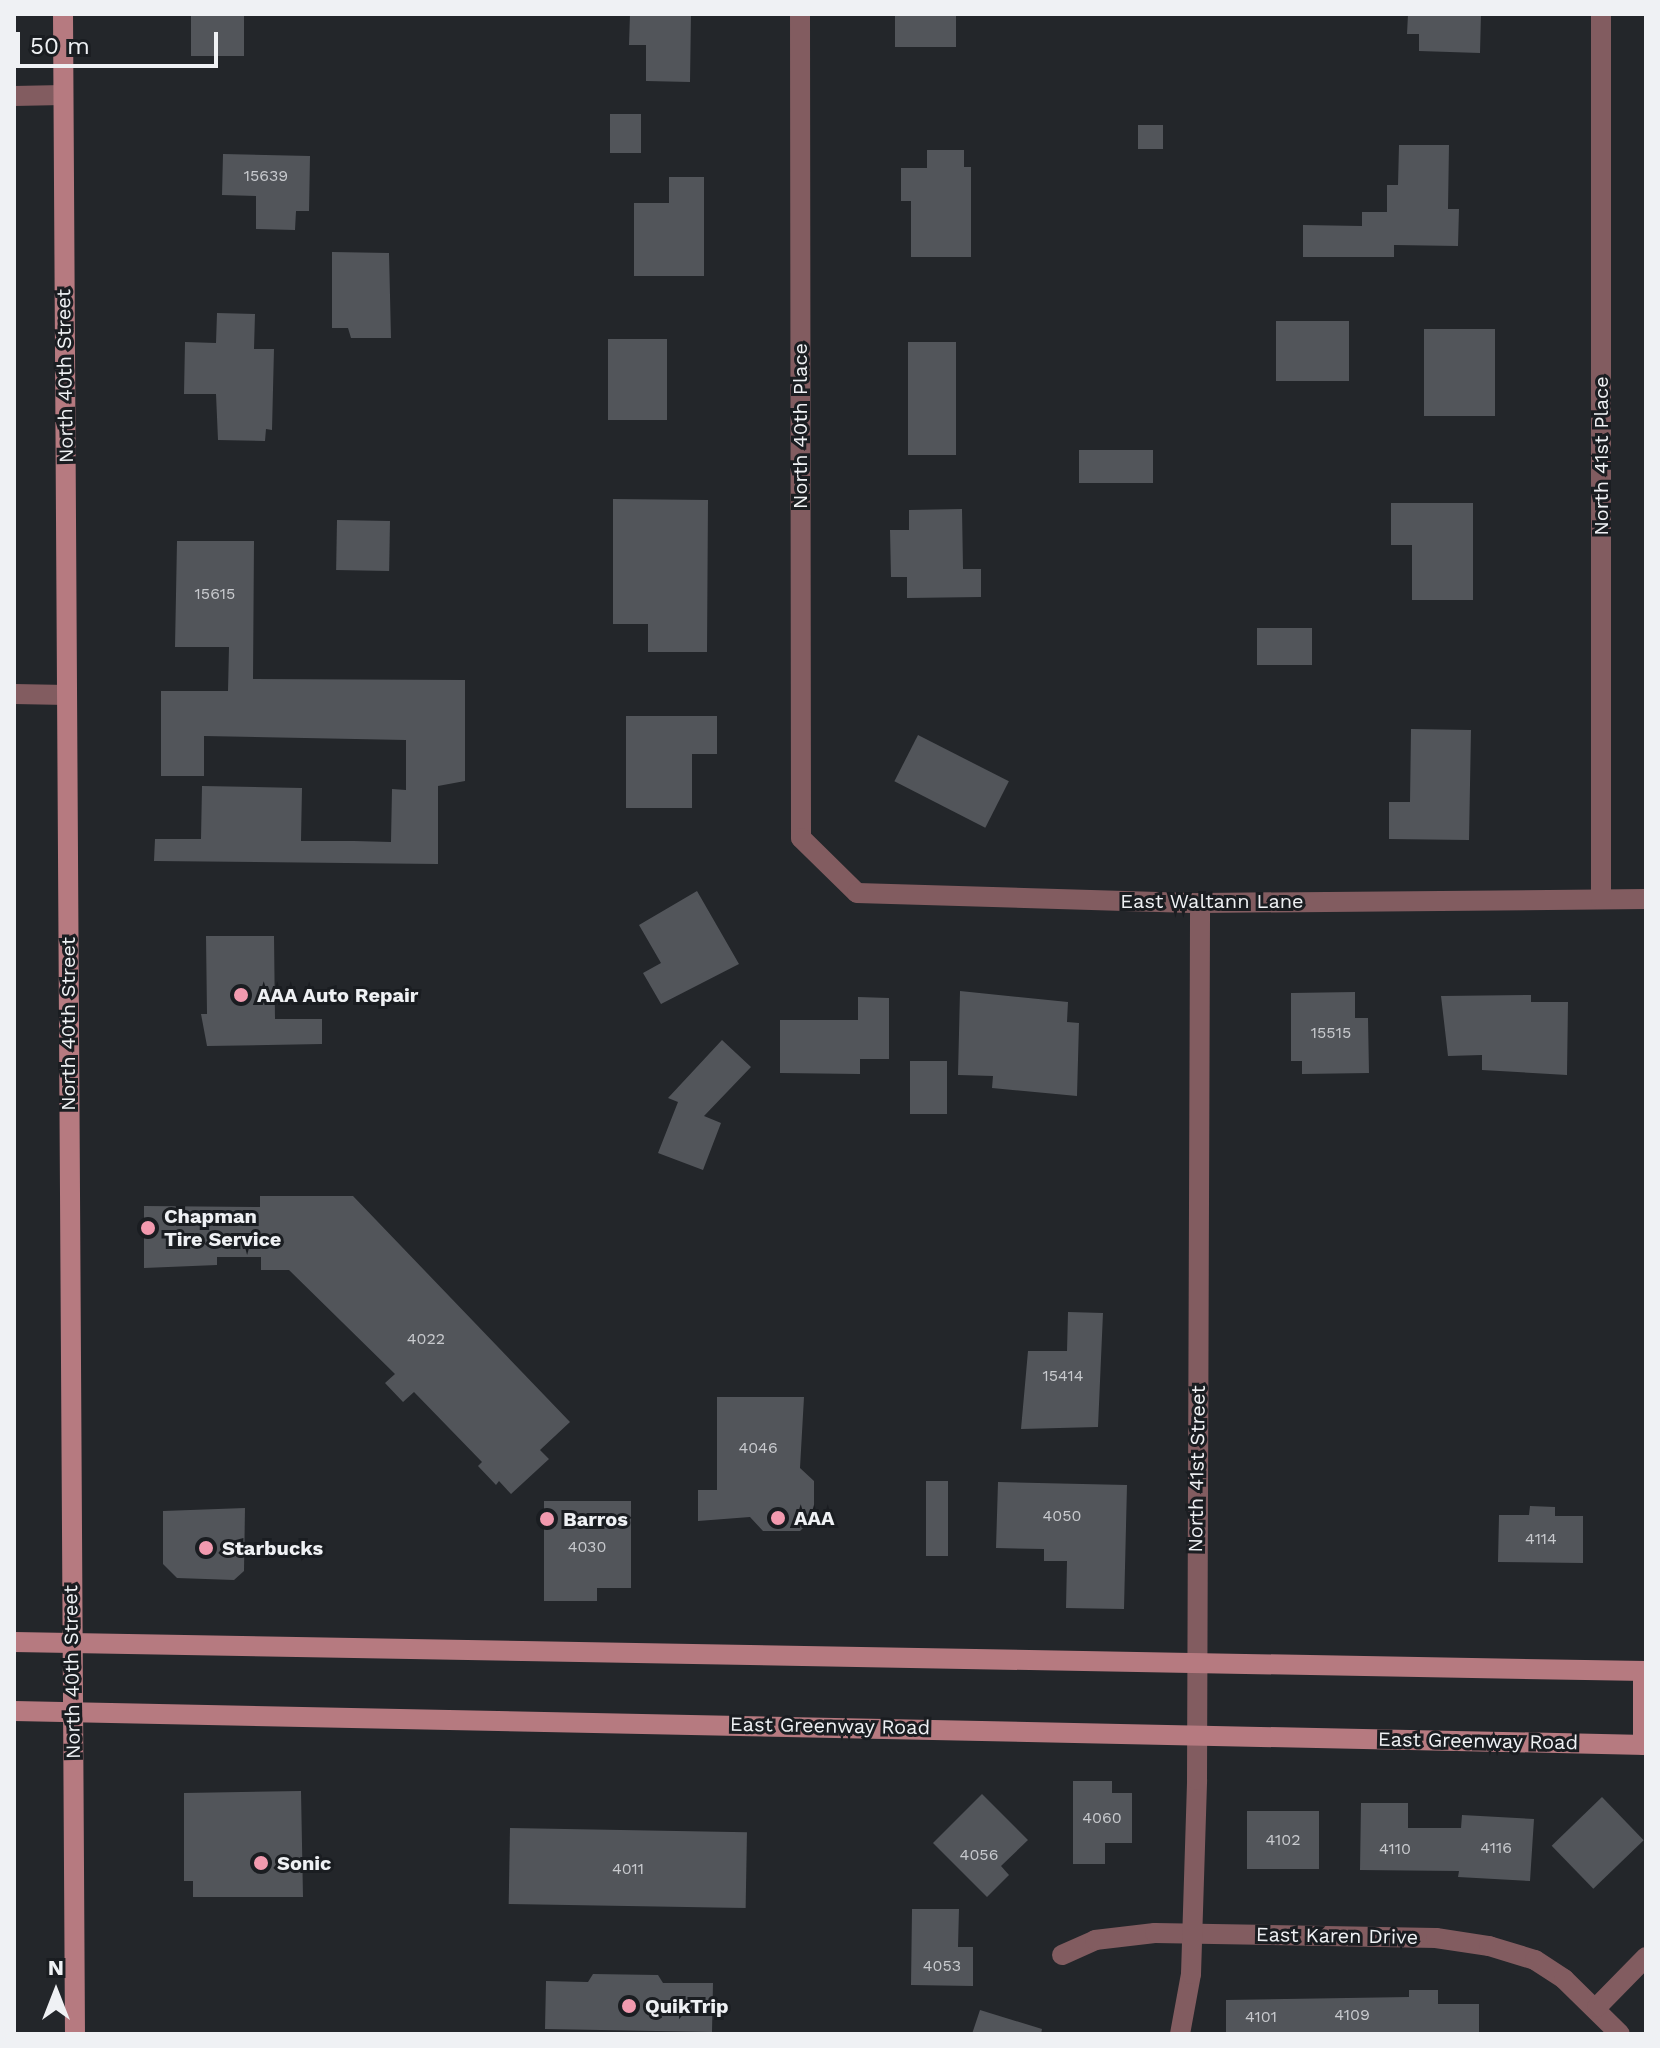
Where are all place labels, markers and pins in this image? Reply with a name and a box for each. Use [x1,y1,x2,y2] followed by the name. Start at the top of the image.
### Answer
[257,983,419,1007] place label: AAA Auto Repair
[232,986,250,1004] marker: AAA Auto Repair
[164,1204,281,1251] place label: Chapman Tire Service
[139,1219,157,1237] marker: Chapman Tire Service
[794,1506,835,1530] place label: AAA
[563,1507,628,1531] place label: Barros
[769,1509,787,1527] marker: AAA
[538,1510,556,1528] marker: Barros
[222,1536,323,1560] place label: Starbucks
[197,1539,215,1557] marker: Starbucks
[277,1851,331,1875] place label: Sonic
[252,1854,270,1872] marker: Sonic
[645,1994,729,2018] place label: QuikTrip
[620,1997,638,2015] marker: QuikTrip

